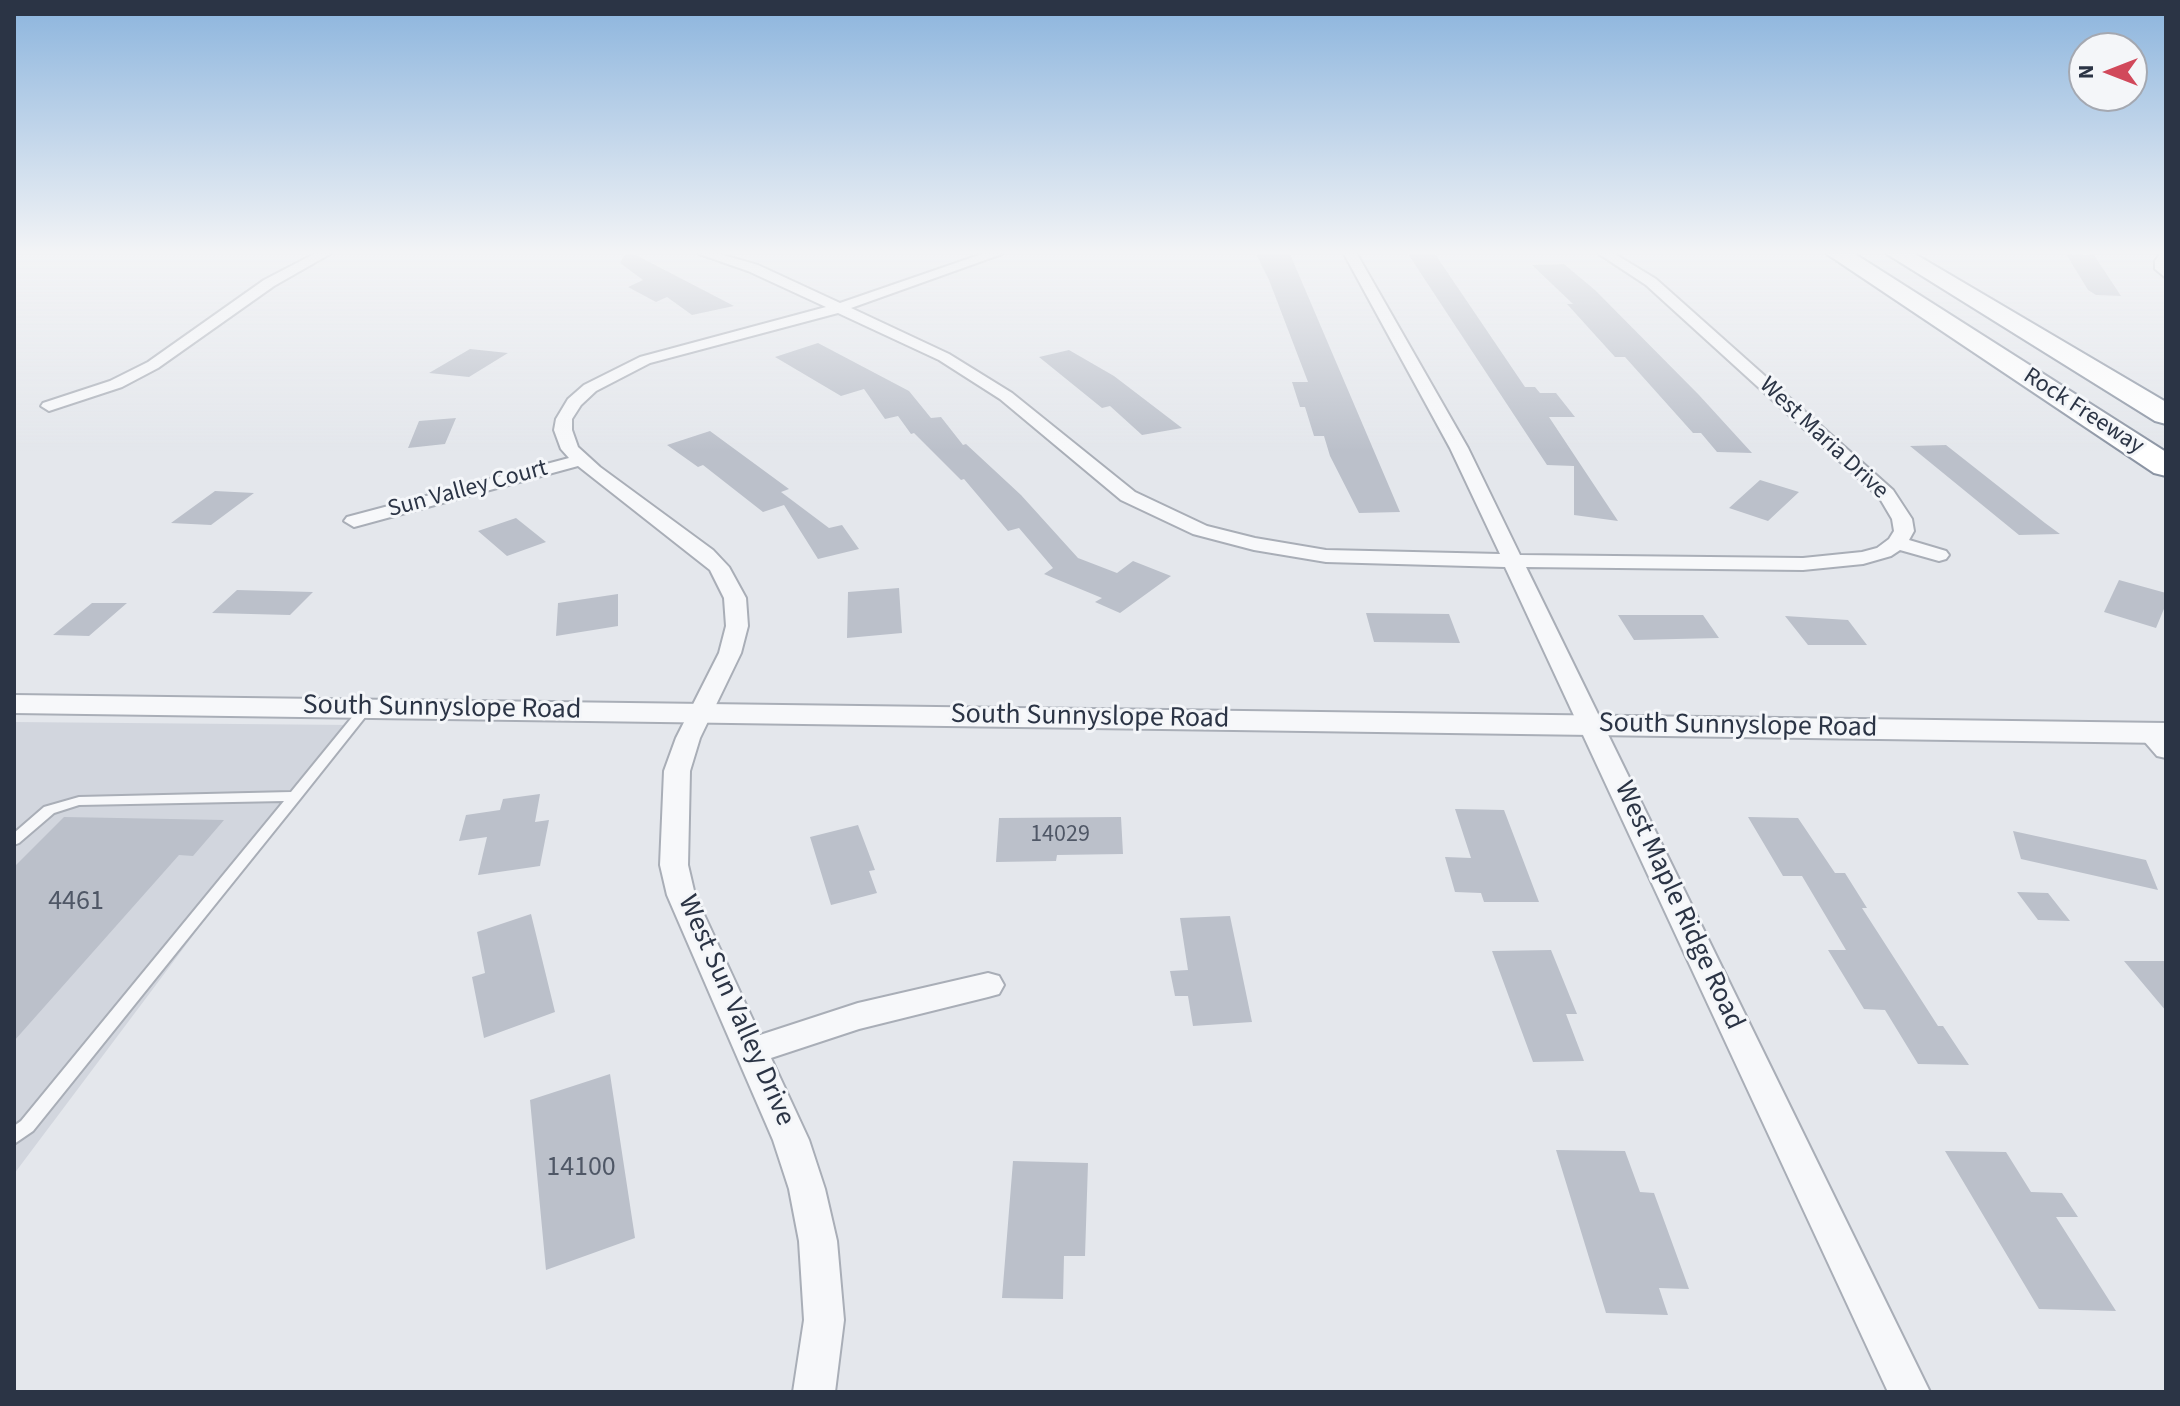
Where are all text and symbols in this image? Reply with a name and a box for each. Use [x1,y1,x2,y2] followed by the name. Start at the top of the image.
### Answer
[2068,32,2148,112] north arrow
[2070,65,2102,79] text: N
[2017,362,2149,462] street label: Rock Freeway
[1752,372,1894,506] street label: West Maria Drive
[385,455,551,525] street label: Sun Valley Court
[302,690,582,728] street label: South Sunnyslope Road
[950,699,1230,737] street label: South Sunnyslope Road
[1598,708,1878,746] street label: South Sunnyslope Road
[1606,776,1750,1036] street label: West Maple Ridge Road
[1030,822,1090,850] house number: 14029
[48,886,104,920] house number: 4461
[669,891,801,1131] street label: West Sun Valley Drive
[546,1152,616,1186] house number: 14100

